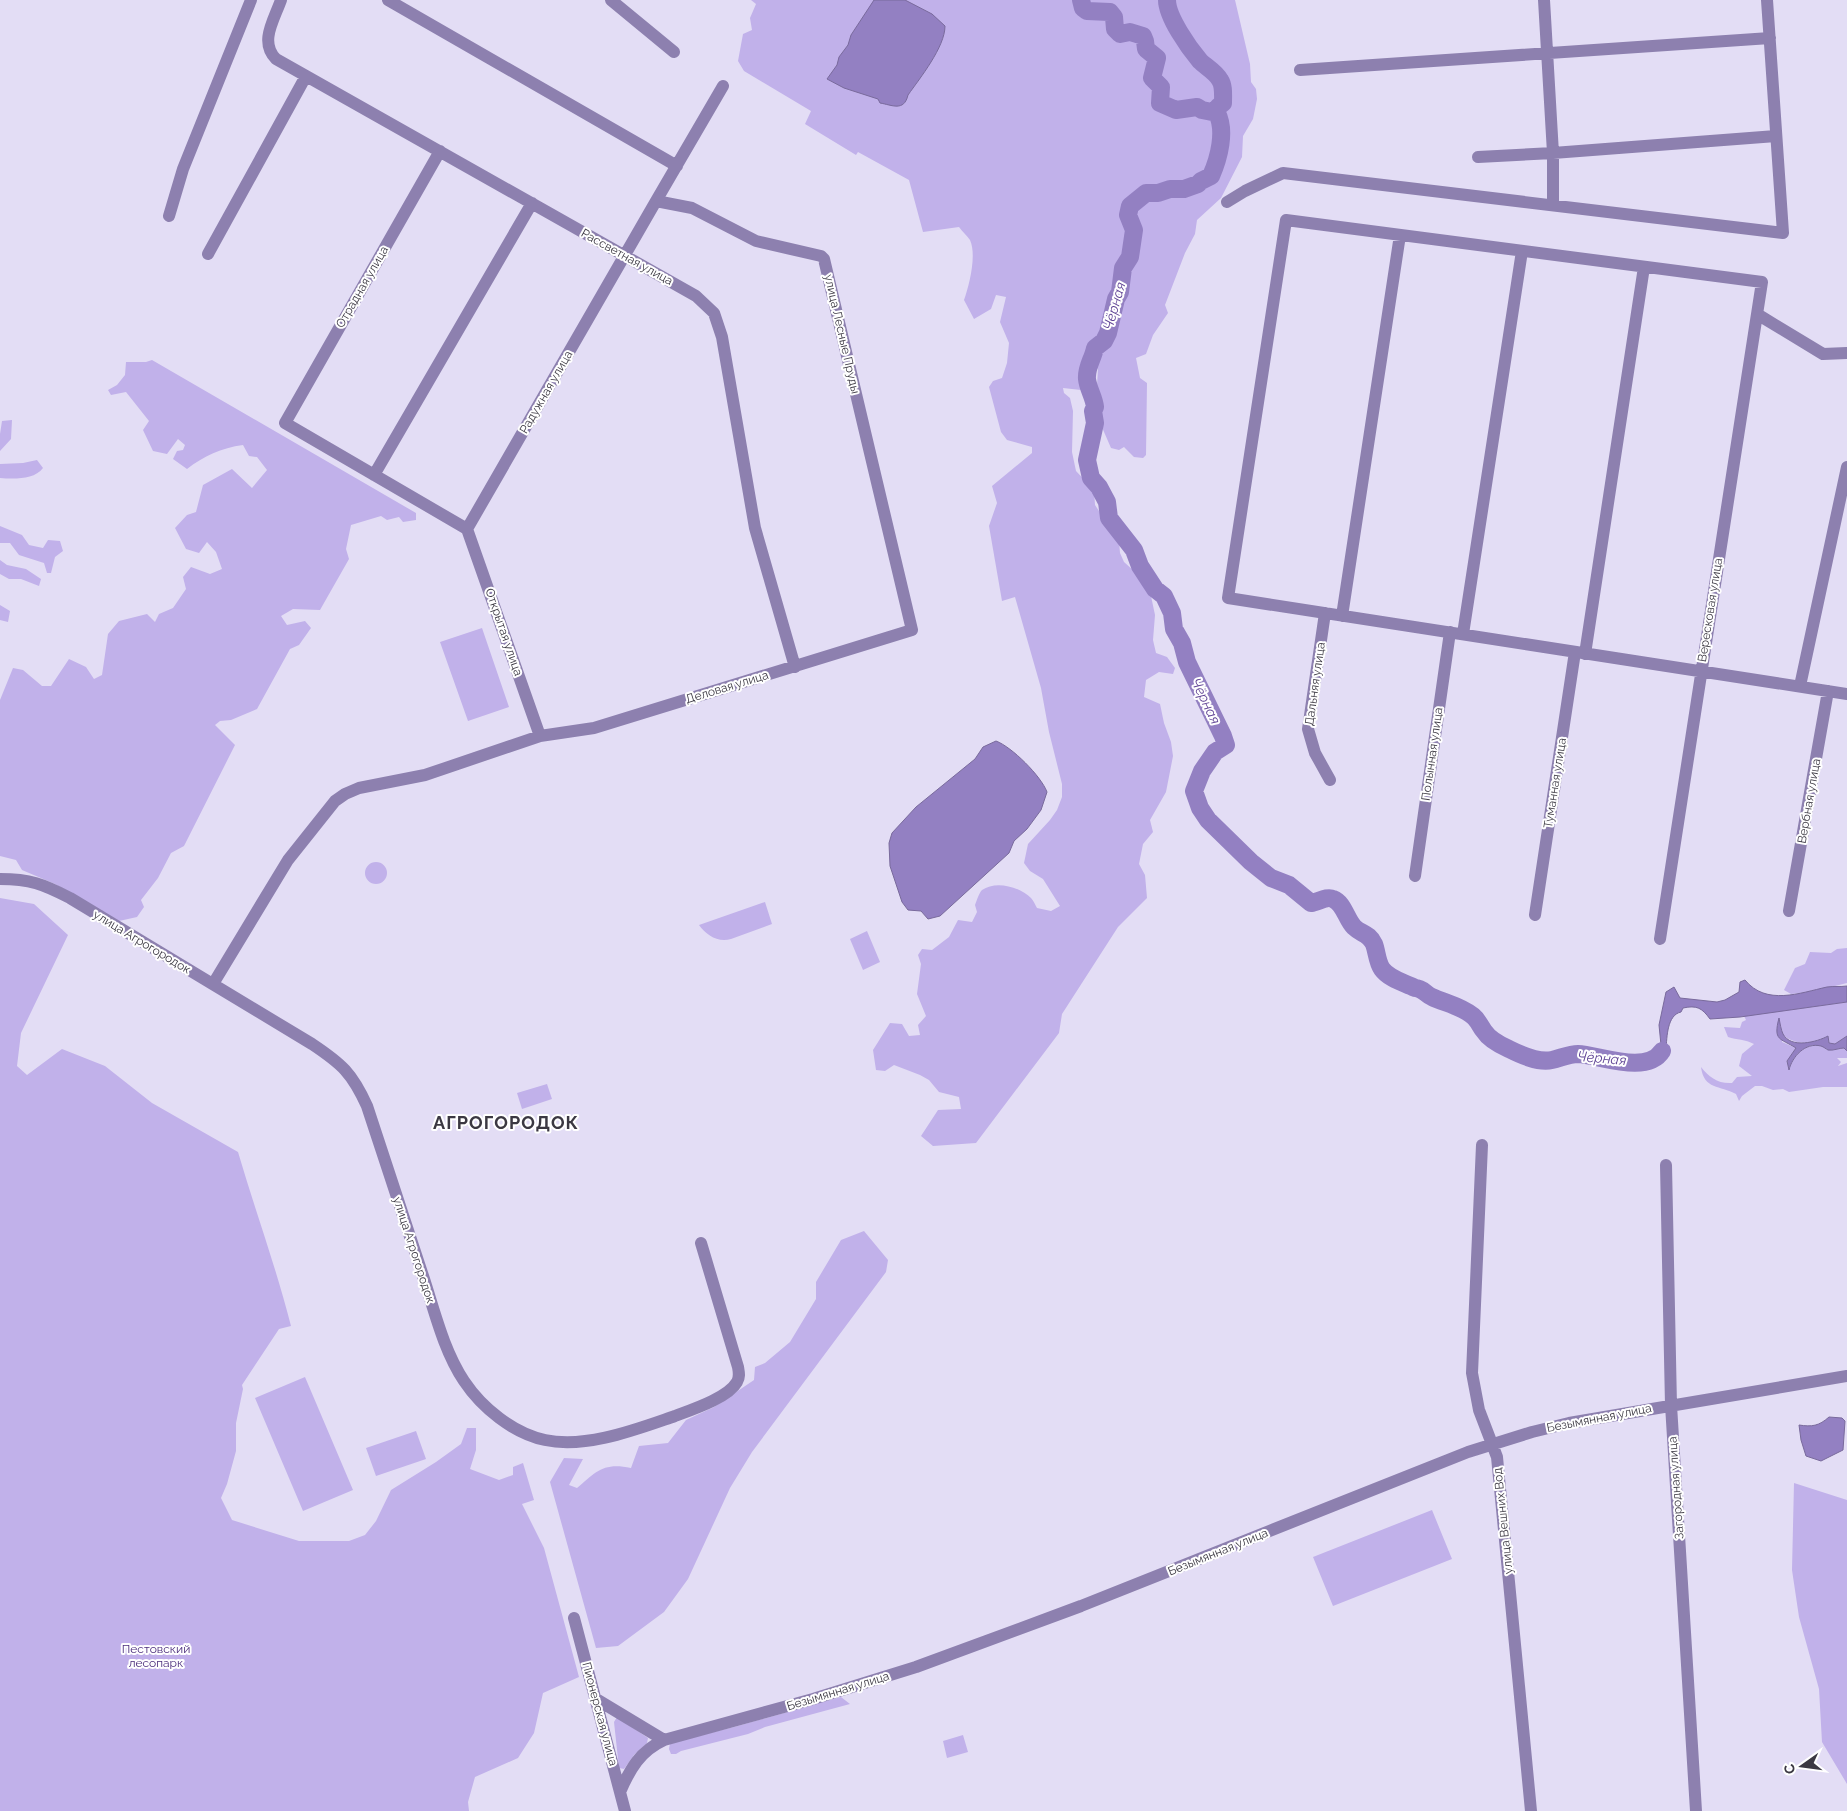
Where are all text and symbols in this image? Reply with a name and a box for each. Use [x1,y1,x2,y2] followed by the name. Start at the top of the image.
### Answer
[579,226,675,288] street label: Рассветная улица
[333,244,391,330] street label: Отрадная улица
[821,273,863,395] street label: улица Лесные Пруды
[1100,280,1129,332] water label: Чёрная
[517,348,575,436] street label: Радужная улица
[1695,557,1725,663] street label: Вересковая улица
[482,586,526,678] street label: Открытая улица
[1302,641,1328,727] street label: Дальняя улица
[684,668,770,706] street label: Деловая улица
[1188,675,1224,727] water label: Чёрная
[1419,706,1445,802] street label: Полынная улица
[1541,737,1569,829] street label: Туманная улица
[1795,757,1823,845] street label: Вербная улица
[91,907,193,977] street label: улица Агрогородок
[1577,1048,1628,1068] water label: Чёрная
[433,1112,579,1133] district label: АГРОГОРОДОК
[390,1195,438,1305] street label: улица Агрогородок
[1545,1401,1653,1435] street label: Безымянная улица
[1665,1436,1687,1540] street label: Загородная улица
[1490,1467,1516,1575] street label: улица Вешних Вод
[1166,1526,1270,1578] street label: Безымянная улица
[122,1642,190,1670] park label: Пестовский лесопарк
[579,1661,621,1767] street label: Пионерская улица
[785,1669,891,1713] street label: Безымянная улица
[1777,1741,1827,1791] north arrow
[1780,1762,1798,1776] text: С

